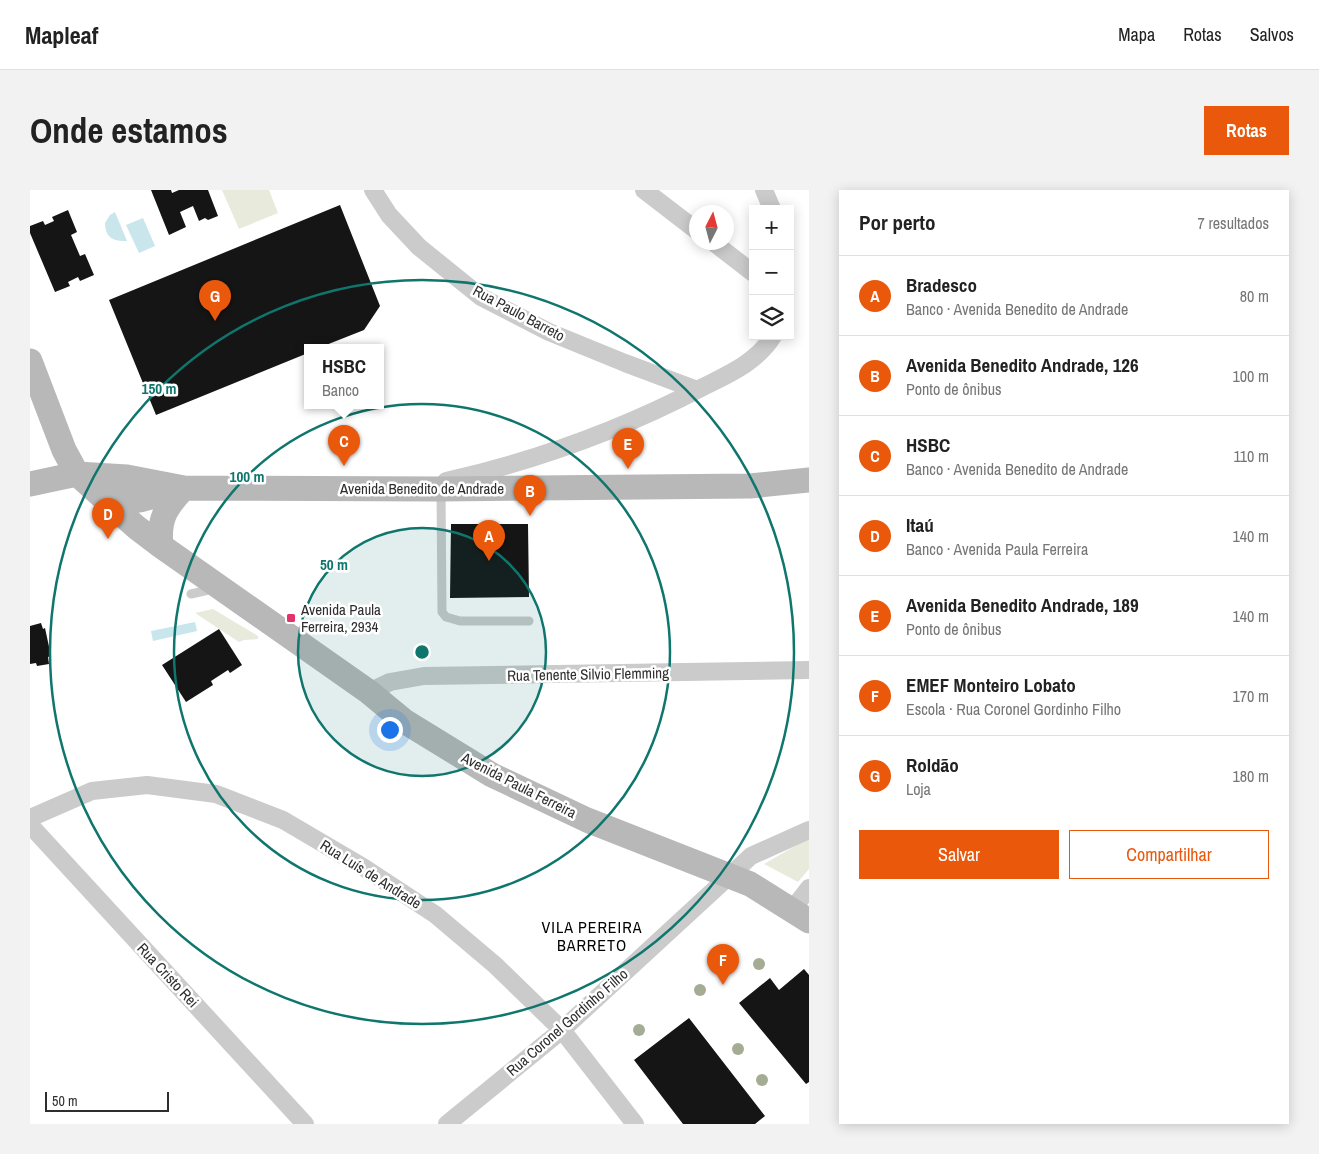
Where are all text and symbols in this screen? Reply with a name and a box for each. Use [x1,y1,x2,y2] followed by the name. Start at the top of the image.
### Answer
[25,19,98,51] text: Mapleaf
[1118,22,1155,47] text: Mapa
[1183,22,1222,47] text: Rotas
[1250,22,1294,47] text: Salvos
[1204,106,1289,155] button: Rotas
[30,107,228,154] text: Onde estamos
[689,205,734,250] north arrow
[749,205,794,340] map controls
[749,205,794,250] button: +
[859,208,936,237] text: Por perto
[1198,212,1269,234] text: 7 resultados
[749,250,794,295] button: −
[906,272,977,298] text: Bradesco
[199,280,231,321] pin: G
[469,280,569,346] street label: Rua Paulo Barreto
[870,285,880,307] text: A
[1240,285,1269,307] text: 80 m
[749,295,794,340] button: layers
[906,298,1128,320] text: Banco · Avenida Benedito de Andrade
[304,344,384,409] popup
[906,352,1139,378] text: Avenida Benedito Andrade, 126
[322,353,366,379] text: HSBC
[870,365,880,387] text: B
[1233,365,1269,387] text: 100 m
[142,378,176,399] text: 150 m
[906,378,1002,400] text: Ponto de ônibus
[322,379,359,401] text: Banco
[328,425,360,466] pin: C
[612,428,644,469] pin: E
[906,432,950,458] text: HSBC
[870,445,880,467] text: C
[1233,445,1269,467] text: 110 m
[906,458,1128,480] text: Banco · Avenida Benedito de Andrade
[230,466,264,487] text: 100 m
[514,475,546,516] pin: B
[339,478,504,499] street label: Avenida Benedito de Andrade
[92,498,124,539] pin: D
[906,512,934,538] text: Itaú
[473,520,505,561] pin: A
[870,525,880,547] text: D
[1233,525,1269,547] text: 140 m
[906,538,1088,560] text: Banco · Avenida Paula Ferreira
[320,554,348,575] text: 50 m
[906,592,1139,618] text: Avenida Benedito Andrade, 189
[300,599,381,637] place label: Avenida Paula Ferreira, 2934
[871,605,879,627] text: E
[1233,605,1269,627] text: 140 m
[285,612,297,624] marker: Avenida Paula Ferreira, 2934
[906,618,1002,640] text: Ponto de ônibus
[413,643,431,661] centre of rings
[507,662,669,686] street label: Rua Tenente Silvio Flemming
[906,672,1076,698] text: EMEF Monteiro Lobato
[871,685,879,707] text: F
[1233,685,1269,707] text: 170 m
[906,698,1121,720] text: Escola · Rua Coronel Gordinho Filho
[377,717,403,743] your location
[457,747,580,823] street label: Avenida Paula Ferreira
[906,752,959,778] text: Roldão
[870,765,880,787] text: G
[1233,765,1269,787] text: 180 m
[906,778,931,800] text: Loja
[859,830,1059,879] button: Salvar
[1069,830,1269,879] button: Compartilhar
[316,834,426,914] street label: Rua Luís de Andrade
[542,916,642,956] district label: VILA PEREIRA BARRETO
[133,938,203,1012] street label: Rua Cristo Rei
[707,944,739,985] pin: F
[502,963,632,1081] street label: Rua Coronel Gordinho Filho
[45,1089,169,1112] scale bar
[52,1092,78,1110] text: 50 m

